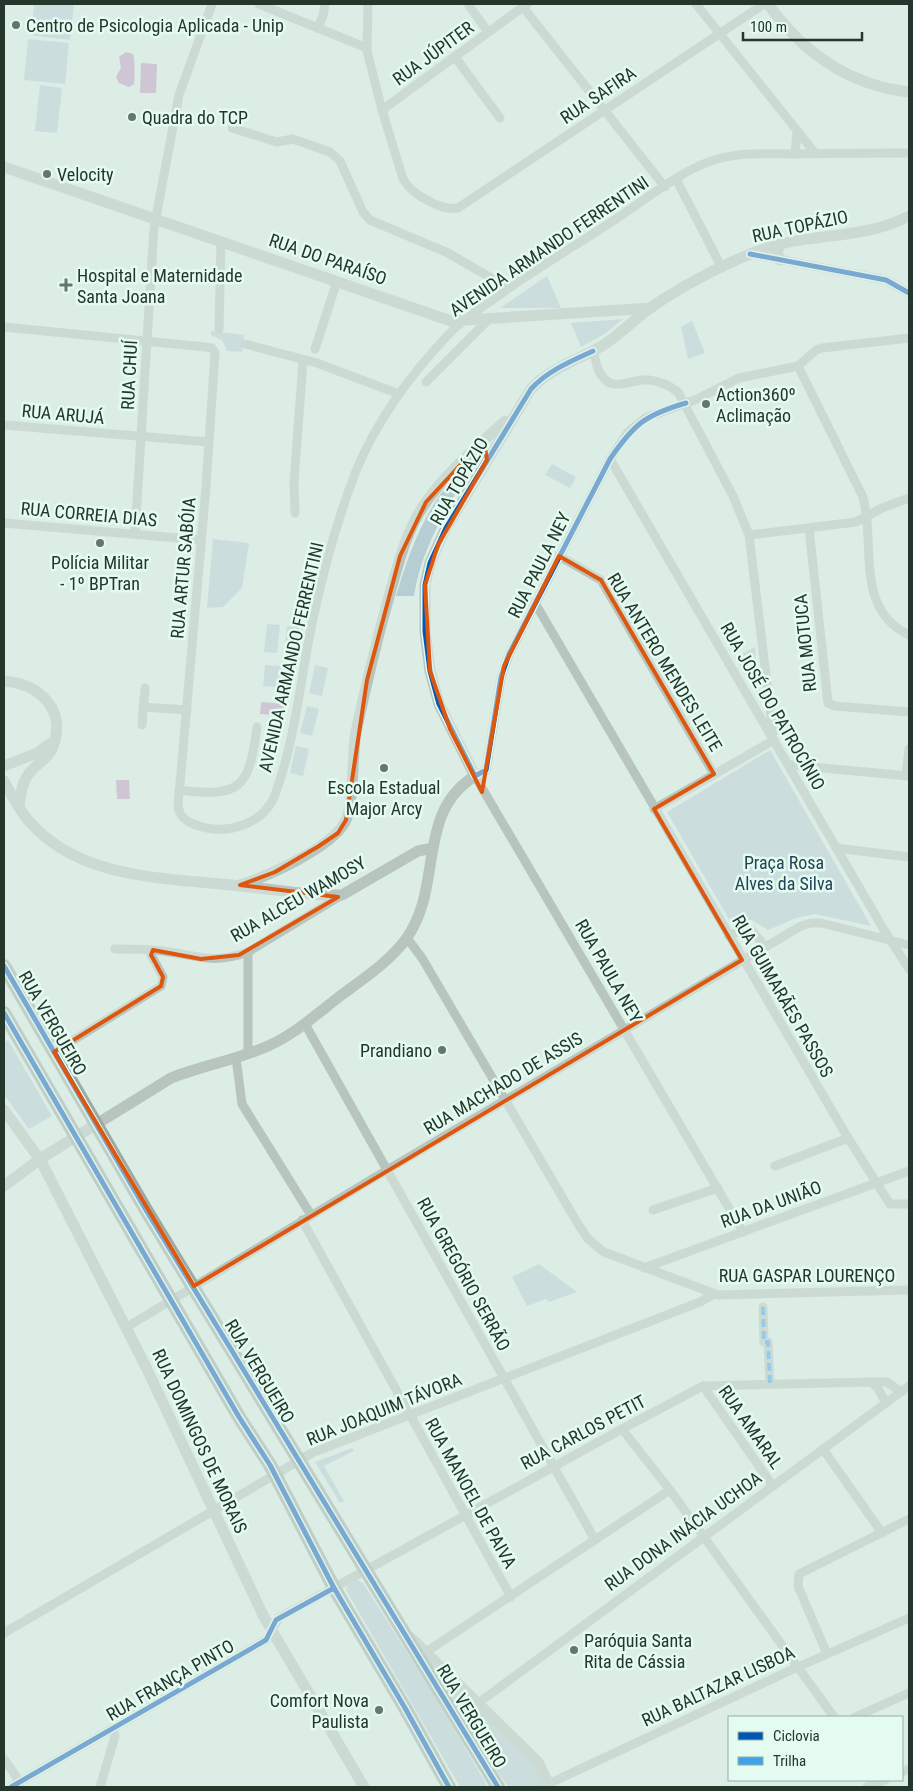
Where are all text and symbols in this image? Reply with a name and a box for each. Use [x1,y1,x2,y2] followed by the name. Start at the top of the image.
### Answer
[743,10,862,42] scale bar
[26,15,284,36] place label: Centro de Psicologia Aplicada - Unip
[388,16,478,89] street label: RUA JÚPITER
[750,18,787,36] text: 100 m
[10,19,22,31] marker: Centro de Psicologia Aplicada - Unip
[556,62,640,128] street label: RUA SAFIRA
[142,107,248,128] place label: Quadra do TCP
[126,111,138,123] marker: Quadra do TCP
[57,164,114,185] place label: Velocity
[41,168,53,180] marker: Velocity
[446,171,652,321] street label: AVENIDA ARMANDO FERRENTINI
[750,206,850,246] street label: RUA TOPÁZIO
[266,229,390,289] street label: RUA DO PARAÍSO
[77,265,242,307] place label: Hospital e Maternidade Santa Joana
[59,278,73,292] marker: Hospital e Maternidade Santa Joana
[117,338,141,410] street label: RUA CHUÍ
[716,384,796,426] place label: Action360º Aclimação
[700,398,712,410] marker: Action360º Aclimação
[21,400,106,428] street label: RUA ARUJÁ
[426,434,492,528] street label: RUA TOPÁZIO
[166,496,200,640] street label: RUA ARTUR SABÓIA
[20,498,158,530] street label: RUA CORREIA DIAS
[503,508,575,621] street label: RUA PAULA NEY
[94,537,106,549] marker: Polícia Militar - 1º BPTran
[254,540,328,774] street label: AVENIDA ARMANDO FERRENTINI
[51,552,149,594] place label: Polícia Militar - 1º BPTran
[603,569,727,755] street label: RUA ANTERO MENDES LEITE
[789,592,821,693] street label: RUA MOTUCA
[716,618,830,794] street label: RUA JOSÉ DO PATROCÍNIO
[378,762,390,774] marker: Escola Estadual Major Arcy
[328,777,440,819] place label: Escola Estadual Major Arcy
[227,851,370,946] street label: RUA ALCEU WAMOSY
[735,852,833,894] park label: Praça Rosa Alves da Silva
[728,911,838,1081] street label: RUA GUIMARÃES PASSOS
[571,916,647,1027] street label: RUA PAULA NEY
[15,967,91,1079] street label: RUA VERGUEIRO
[420,1027,586,1139] street label: RUA MACHADO DE ASSIS
[360,1040,432,1061] place label: Prandiano
[436,1044,448,1056] marker: Prandiano
[718,1176,824,1232] street label: RUA DA UNIÃO
[413,1194,515,1354] street label: RUA GREGÓRIO SERRÃO
[719,1265,895,1286] street label: RUA GASPAR LOURENÇO
[221,1315,299,1427] street label: RUA VERGUEIRO
[148,1346,252,1536] street label: RUA DOMINGOS DE MORAIS
[303,1368,465,1450] street label: RUA JOAQUIM TÁVORA
[715,1381,788,1473] street label: RUA AMARAL
[517,1390,649,1474] street label: RUA CARLOS PETIT
[421,1414,521,1572] street label: RUA MANOEL DE PAIVA
[600,1467,766,1595] street label: RUA DONA INÁCIA UCHOA
[584,1630,692,1672] place label: Paróquia Santa Rita de Cássia
[102,1635,238,1725] street label: RUA FRANÇA PINTO
[638,1641,798,1731] street label: RUA BALTAZAR LISBOA
[568,1644,580,1656] marker: Paróquia Santa Rita de Cássia
[433,1660,511,1772] street label: RUA VERGUEIRO
[270,1690,369,1732] place label: Comfort Nova Paulista
[373,1704,385,1716] marker: Comfort Nova Paulista
[728,1716,903,1781] legend
[773,1727,820,1745] text: Ciclovia
[773,1752,806,1770] text: Trilha

